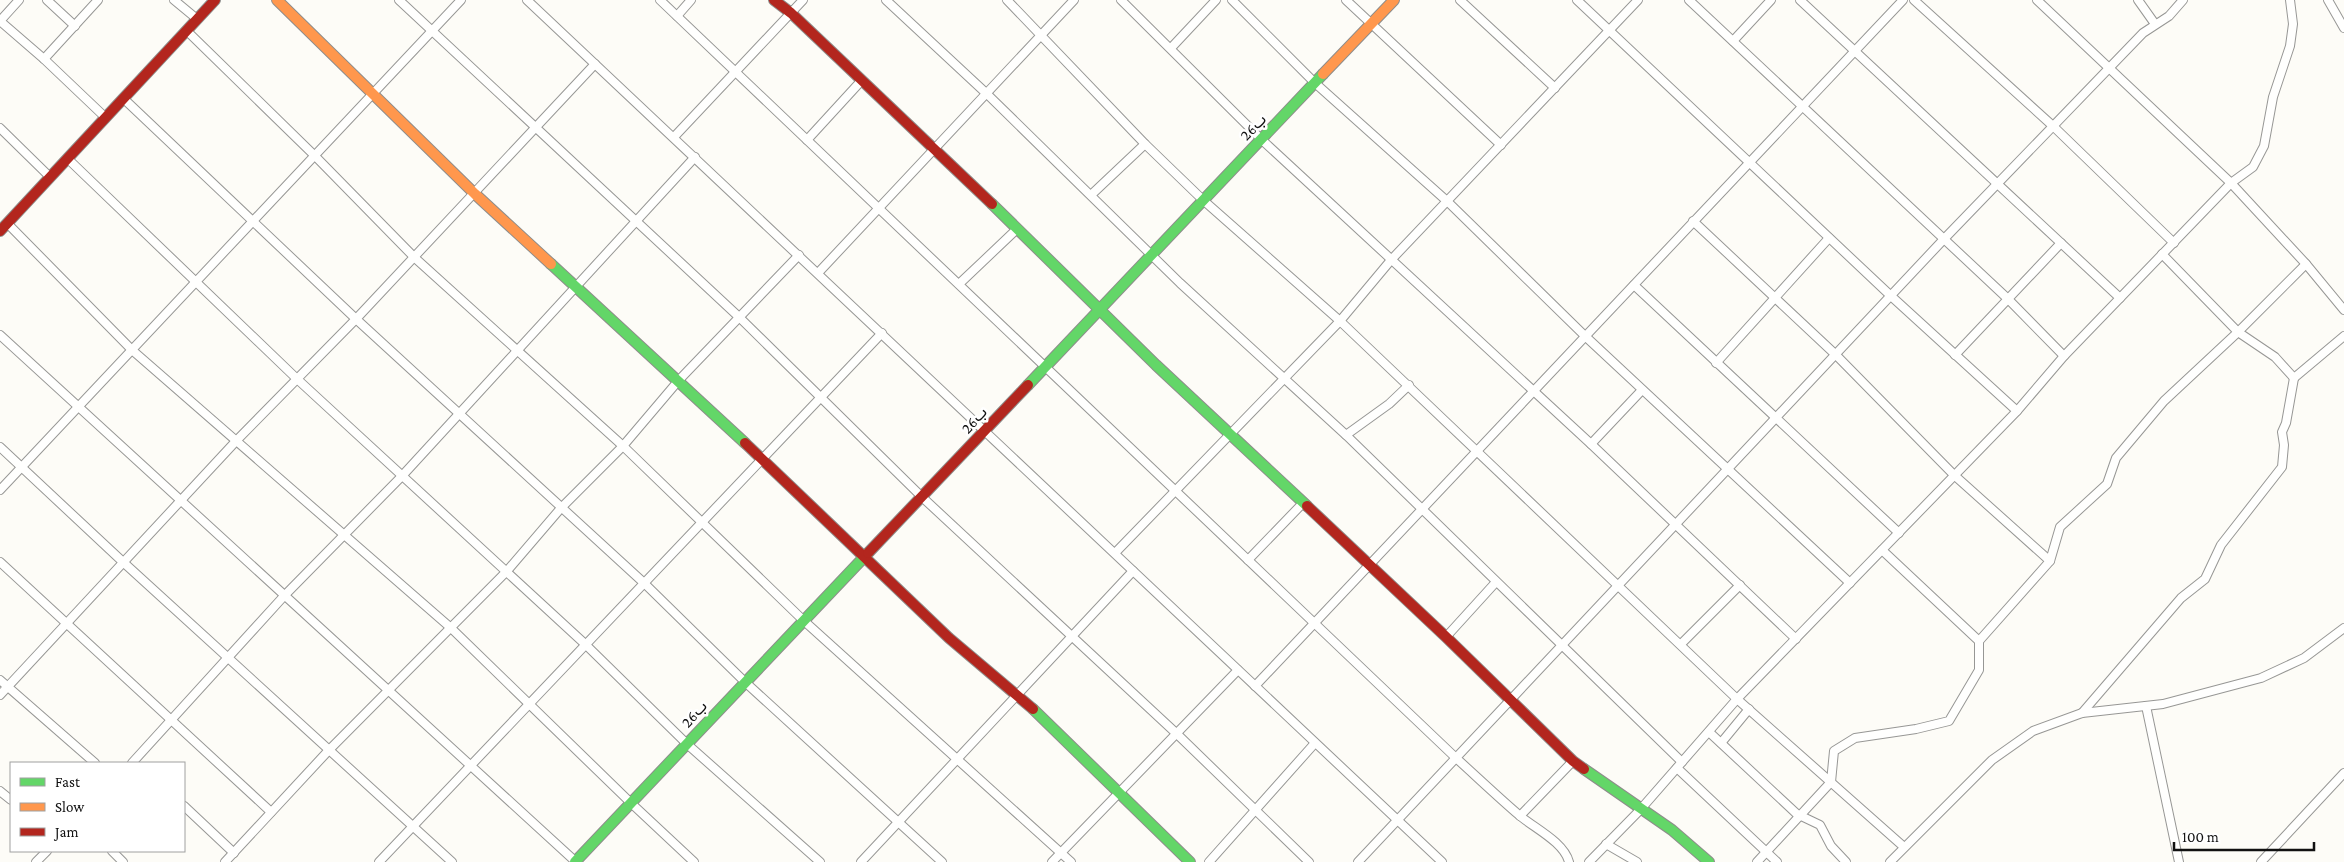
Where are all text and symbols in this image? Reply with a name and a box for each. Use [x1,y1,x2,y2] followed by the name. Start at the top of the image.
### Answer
[1237,110,1270,144] street label: 26ب
[958,403,991,437] street label: 26ب
[678,697,711,731] street label: 26ب
[10,762,185,852] legend
[55,774,81,790] text: Fast
[55,799,85,815] text: Slow
[2174,820,2314,852] scale bar
[53,824,78,841] text: Jam
[2182,829,2219,845] text: 100 m

